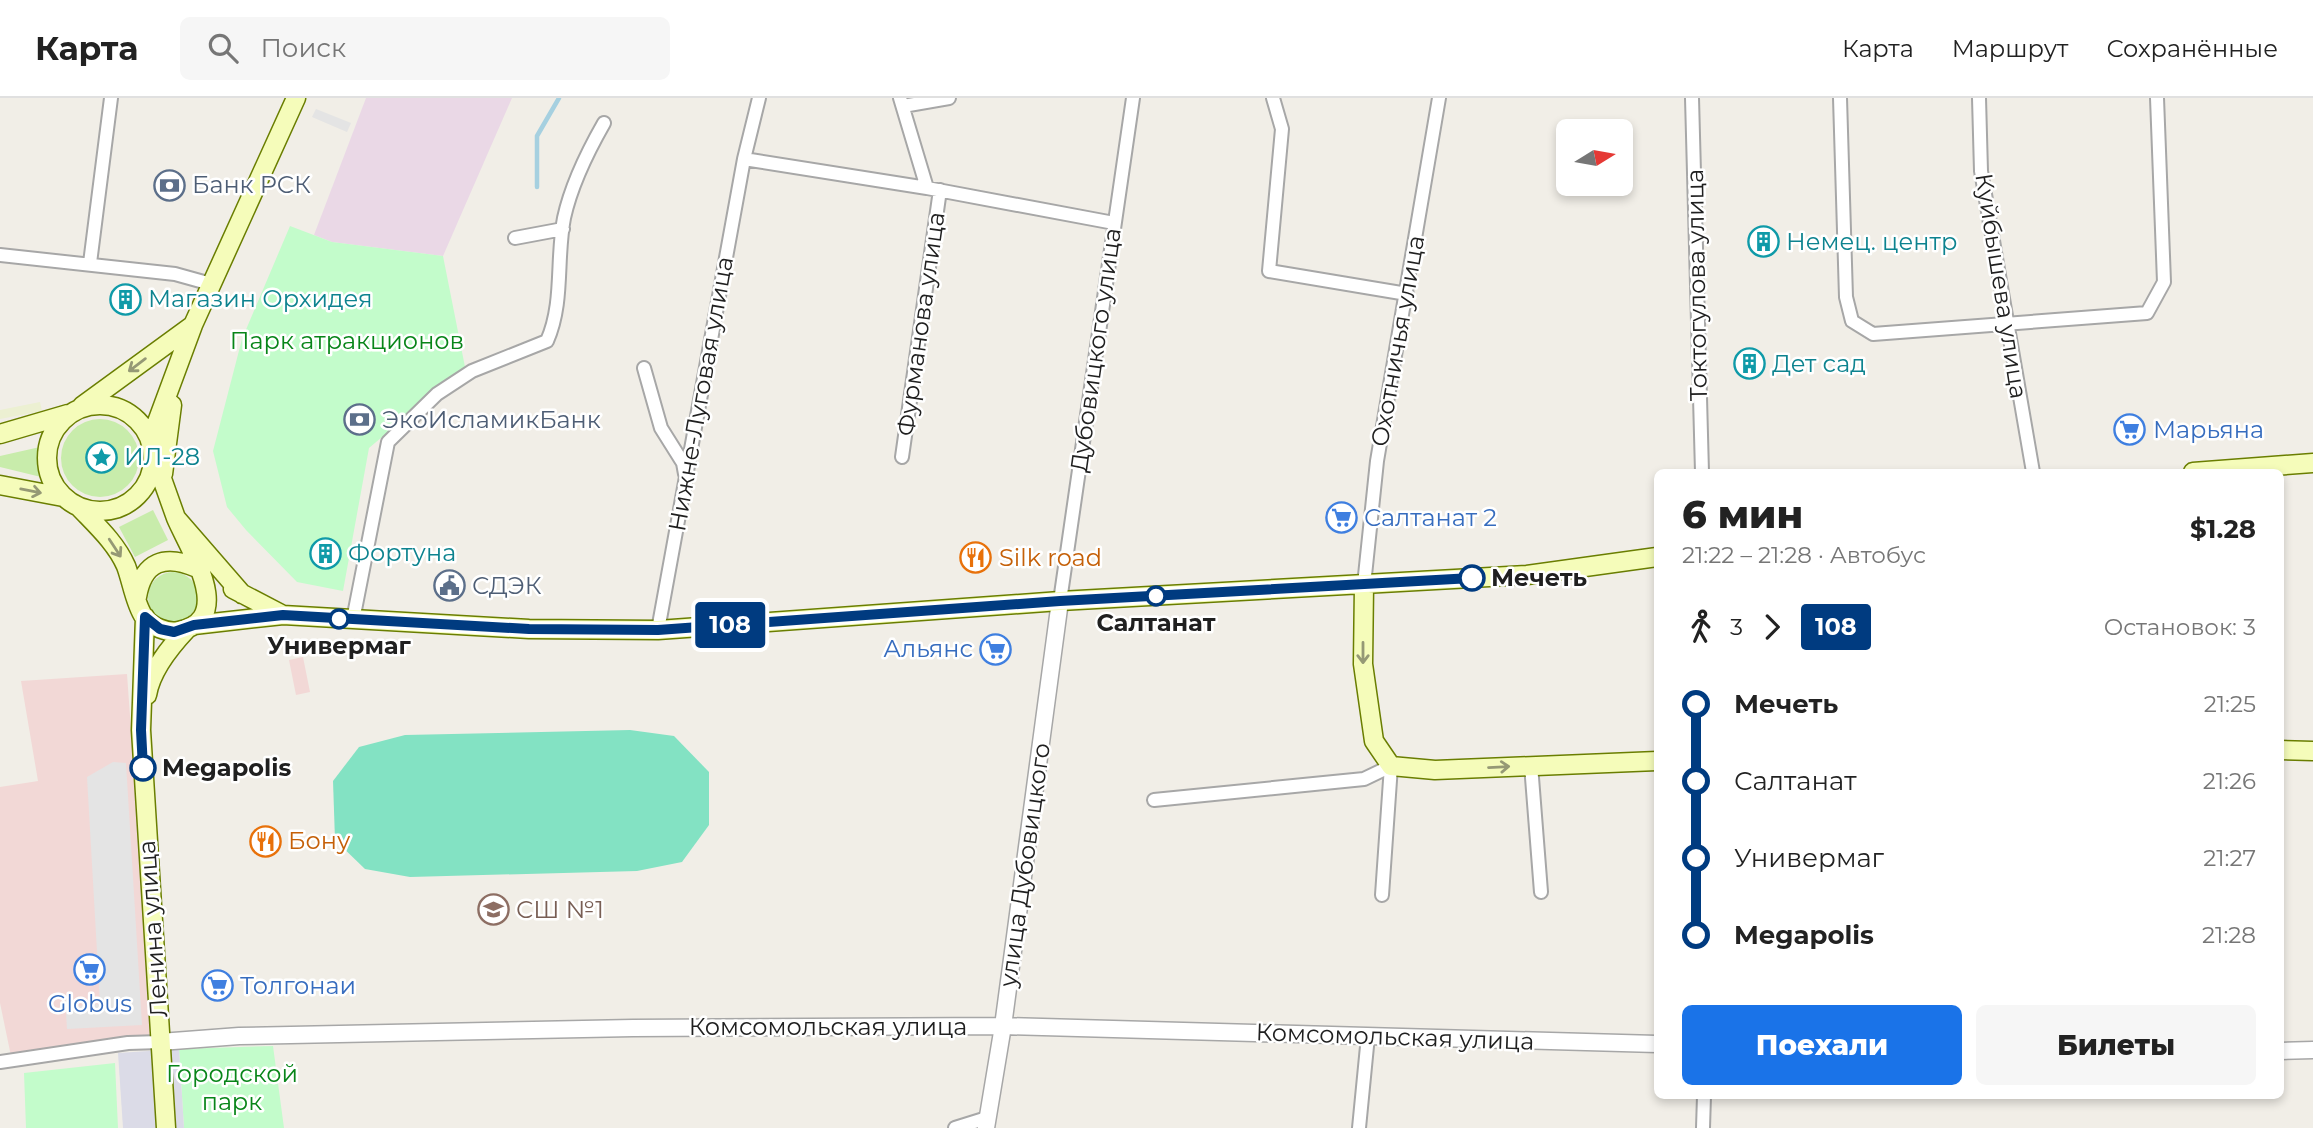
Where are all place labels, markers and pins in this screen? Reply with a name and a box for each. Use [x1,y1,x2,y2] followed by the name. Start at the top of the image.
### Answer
[152,168,186,202] bank icon: Банк РСК
[192,170,311,199] place label: Банк РСК
[1746,225,1780,259] building icon: Немец. центр
[1786,227,1957,256] place label: Немец. центр
[108,282,142,316] building icon: Магазин Орхидея
[148,284,373,313] place label: Магазин Орхидея
[1732,347,1766,381] building icon: Дет сад
[1772,349,1866,378] place label: Дет сад
[342,403,376,437] bank icon: ЭкоИсламикБанк
[382,405,601,434] place label: ЭкоИсламикБанк
[2113,413,2147,447] supermarket icon: Марьяна
[2153,415,2264,444] place label: Марьяна
[84,440,118,474] place icon: ИЛ-28
[124,442,200,471] place label: ИЛ-28
[1324,501,1358,535] supermarket icon: Салтанат 2
[1364,503,1497,532] place label: Салтанат 2
[308,536,342,570] building icon: Фортуна
[348,538,456,567] place label: Фортуна
[959,541,993,575] restaurant icon: Silk road
[999,543,1102,572] place label: Silk road
[1491,563,1587,592] place label: Мечеть
[1459,565,1485,591] marker: Мечеть
[432,569,466,603] public building icon: СДЭК
[472,571,542,600] place label: СДЭК
[1146,586,1166,606] marker: Салтанат
[1096,608,1216,637] place label: Салтанат
[329,609,349,629] marker: Универмаг
[267,631,411,660] place label: Универмаг
[979,632,1013,666] supermarket icon: Альянс
[883,634,973,663] place label: Альянс
[162,753,291,782] place label: Megapolis
[130,755,156,781] marker: Megapolis
[248,824,282,858] restaurant icon: Бону
[288,826,351,855] place label: Бону
[476,893,510,927] school or university icon: СШ №1
[516,895,604,924] place label: СШ №1
[73,953,107,987] supermarket icon: Globus
[200,969,234,1003] supermarket icon: Толгонаи
[240,971,356,1000] place label: Толгонаи
[48,989,132,1018] place label: Globus

